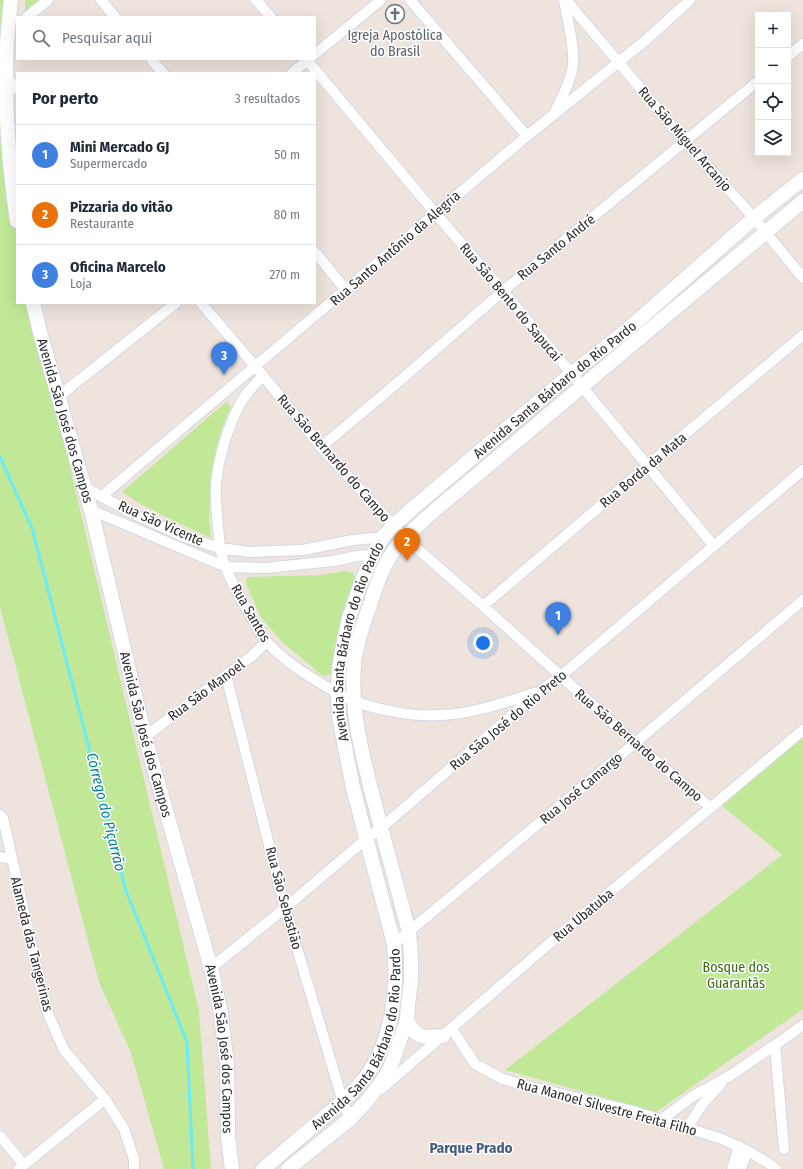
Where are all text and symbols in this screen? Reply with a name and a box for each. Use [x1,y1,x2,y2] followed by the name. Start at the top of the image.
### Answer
[384,3,406,25] church icon: Igreja Apostólica do Brasil
[755,12,791,156] map controls
[755,12,791,48] button: +
[16,16,316,60] search box
[30,27,52,49] icon: search
[347,27,443,60] place label: Igreja Apostólica do Brasil
[62,29,152,47] text: Pesquisar aqui
[755,48,791,84] button: −
[634,83,735,195] street label: Rua São Miguel Arcanjo
[755,84,791,120] button: locate
[32,88,98,109] text: Por perto
[235,91,300,106] text: 3 resultados
[755,120,791,156] button: layers
[70,138,169,156] text: Mini Mercado GJ
[42,147,48,162] text: 1
[274,147,300,162] text: 50 m
[70,156,147,171] text: Supermercado
[327,187,464,309] street label: Rua Santo Antônio da Alegria
[70,198,173,216] text: Pizzaria do vitão
[42,207,48,222] text: 2
[274,207,300,222] text: 80 m
[514,211,599,284] street label: Rua Santo André
[70,216,134,231] text: Restaurante
[456,240,565,365] street label: Rua São Bento do Sapucaí
[70,258,166,276] text: Oficina Marcelo
[42,267,48,282] text: 3
[269,267,300,282] text: 270 m
[70,276,92,291] text: Loja
[470,318,640,462] street label: Avenida Santa Bárbaro do Rio Pardo
[33,336,97,505] street label: Avenida São José dos Campos
[211,342,237,375] pin: 3
[274,391,394,526] street label: Rua São Bernardo do Campo
[596,429,690,512] street label: Rua Borda da Mata
[116,497,206,550] street label: Rua São Vicente
[394,528,420,561] pin: 2
[330,539,388,743] street label: Avenida Santa Bárbaro do Rio Pardo
[227,581,274,645] street label: Rua Santos
[545,602,571,635] pin: 1
[473,633,493,653] your location
[116,650,175,819] street label: Avenida São José dos Campos
[165,656,248,725] street label: Rua São Manoel
[447,667,570,774] street label: Rua São José do Rio Preto
[571,685,706,805] street label: Rua São Bernardo do Campo
[537,749,626,828] street label: Rua José Camargo
[83,751,129,873] water label: Córrego do Piçarrão
[262,845,305,951] street label: Rua São Sebastião
[7,875,57,1013] street label: Alameda das Tangerinas
[550,885,617,946] street label: Rua Ubatuba
[308,948,404,1133] street label: Avenida Santa Bárbaro do Rio Pardo
[703,959,769,992] park label: Bosque dos Guarantãs
[201,962,236,1133] street label: Avenida São José dos Campos
[515,1075,699,1140] street label: Rua Manoel Silvestre Freita Filho
[429,1139,513,1157] district label: Parque Prado

